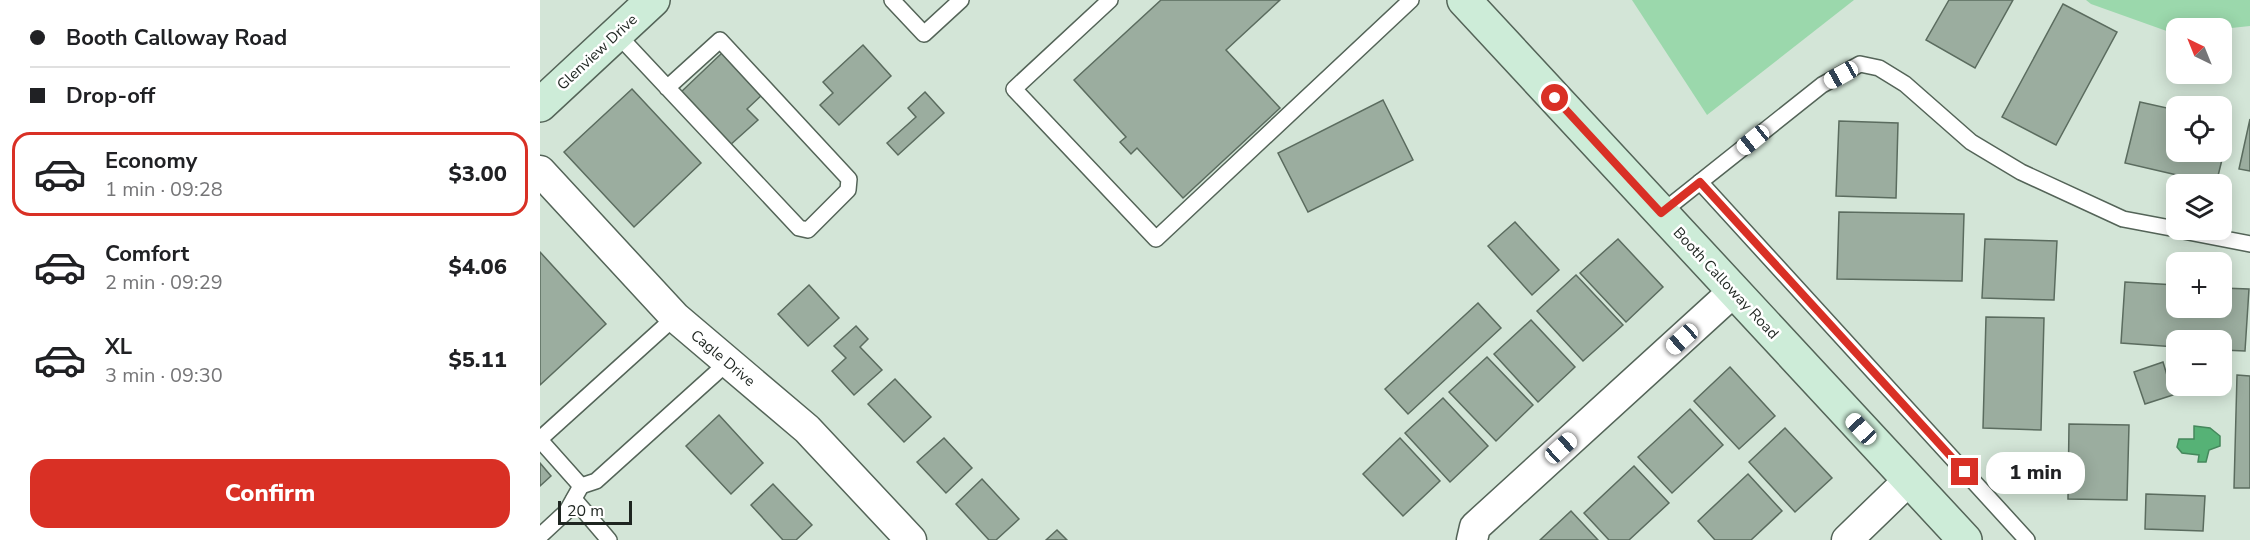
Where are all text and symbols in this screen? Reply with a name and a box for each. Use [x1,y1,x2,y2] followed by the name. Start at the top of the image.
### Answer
[553,10,641,94] street label: Glenview Drive
[2166,18,2232,84] north arrow
[2166,18,2232,396] map controls
[66,23,287,53] text: Booth Calloway Road
[1821,58,1861,92] car
[66,81,155,111] text: Drop-off
[1541,84,1568,111] route start
[2166,96,2232,162] button: locate
[1733,122,1773,158] car
[105,146,197,176] text: Economy
[33,147,87,201] icon: car
[448,159,507,189] text: $3.00
[2166,174,2232,240] button: layers
[105,176,223,203] text: 1 min · 09:28
[1669,223,1783,343] street label: Booth Calloway Road
[105,239,189,269] text: Comfort
[33,240,87,294] icon: car
[448,252,507,282] text: $4.06
[2166,252,2232,318] button: +
[105,269,223,296] text: 2 min · 09:29
[1663,320,1701,358] car
[687,325,759,391] street label: Cagle Drive
[2166,330,2232,396] button: −
[105,332,132,362] text: XL
[33,333,87,387] icon: car
[448,345,507,375] text: $5.11
[105,362,223,389] text: 3 min · 09:30
[1842,410,1880,448] car
[1542,429,1580,467] car
[1986,451,2085,493] callout: 1 min
[1951,458,1978,485] route end
[30,459,510,528] button: Confirm
[2009,459,2062,486] text: 1 min
[558,498,632,526] scale bar
[567,500,604,522] text: 20 m

